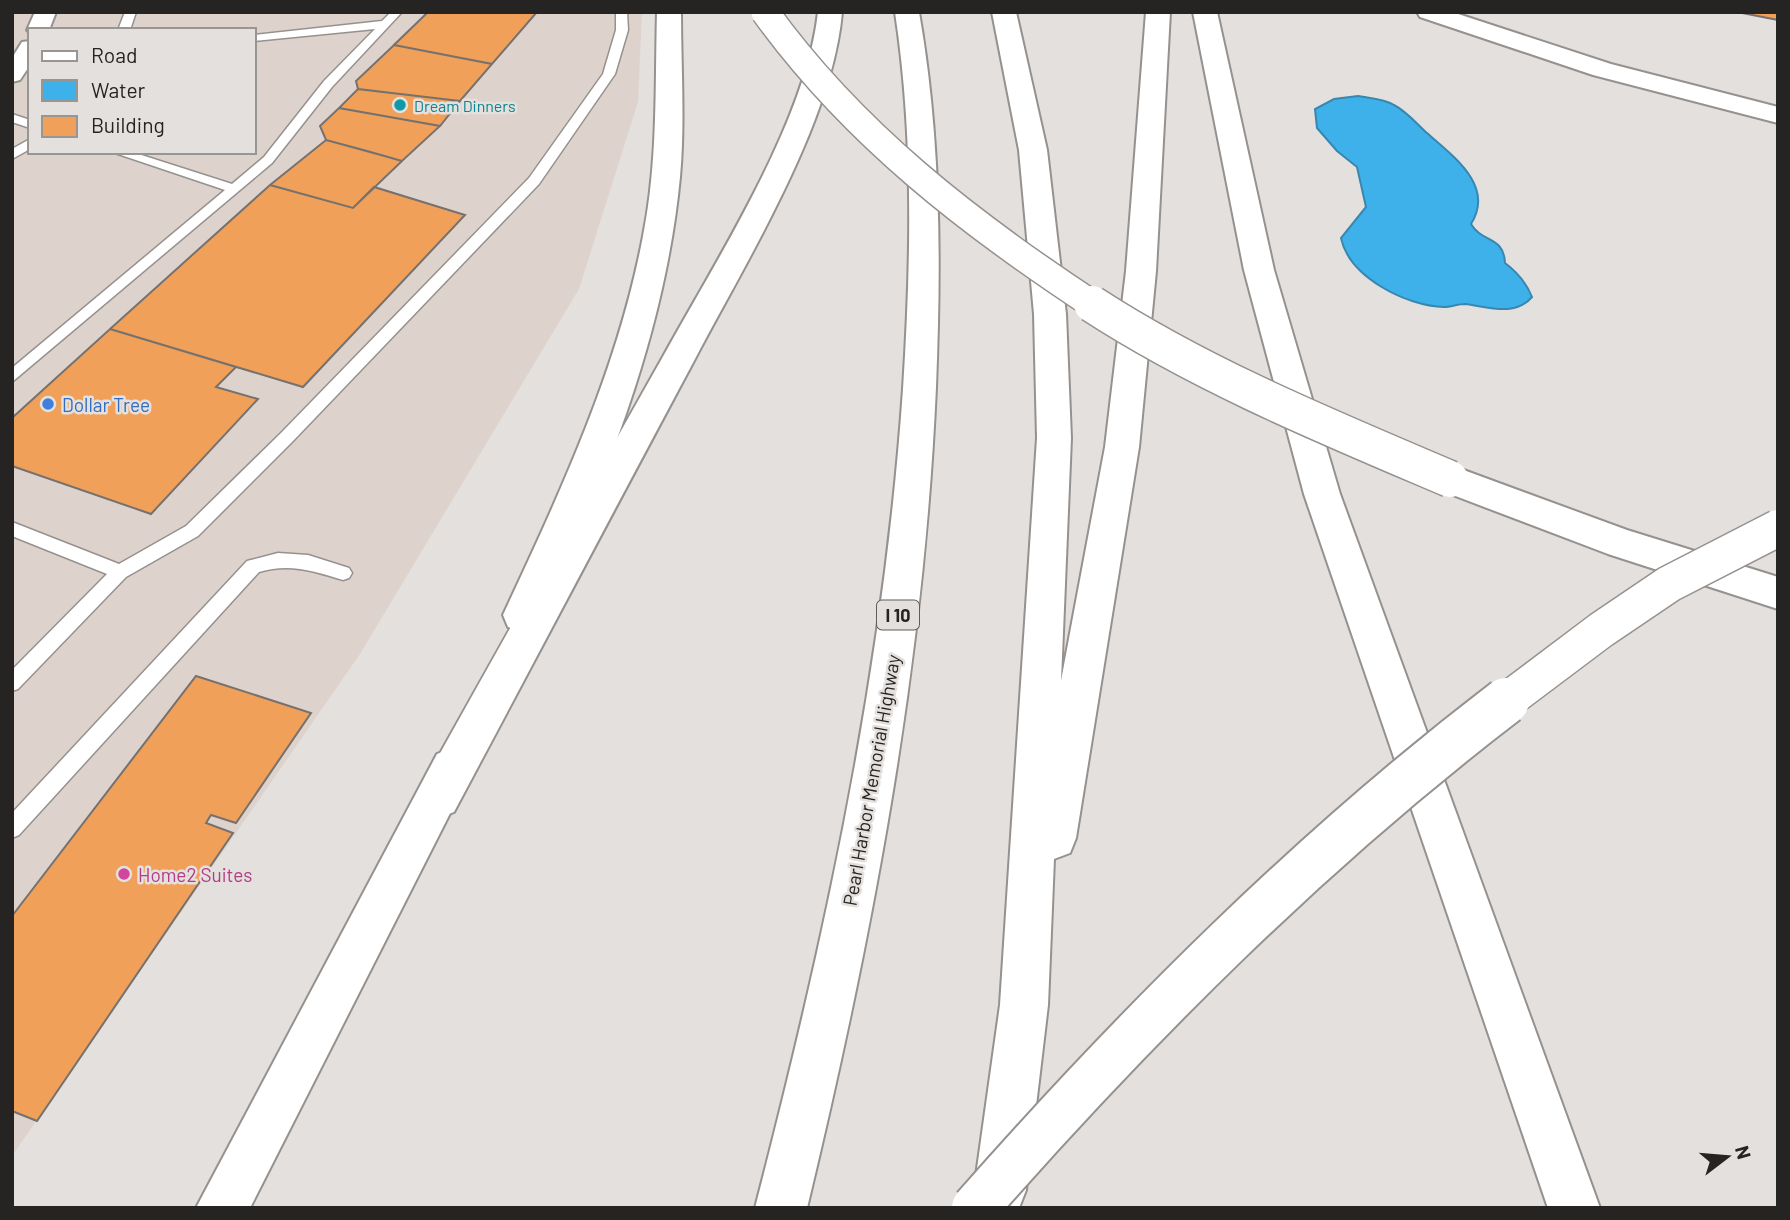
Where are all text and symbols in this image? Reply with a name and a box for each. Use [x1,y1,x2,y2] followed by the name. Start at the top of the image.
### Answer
[28,28,256,154] legend
[91,42,137,67] text: Road
[91,77,146,102] text: Water
[414,96,516,115] place label: Dream Dinners
[392,97,408,113] marker: Dream Dinners
[91,112,165,137] text: Building
[62,393,150,416] place label: Dollar Tree
[40,396,56,412] marker: Dollar Tree
[877,600,919,630] road number: I 10
[838,652,904,907] street label: Pearl Harbor Memorial Highway
[138,863,252,886] place label: Home2 Suites
[116,866,132,882] marker: Home2 Suites
[1692,1122,1762,1192] north arrow
[1731,1143,1757,1161] text: N

